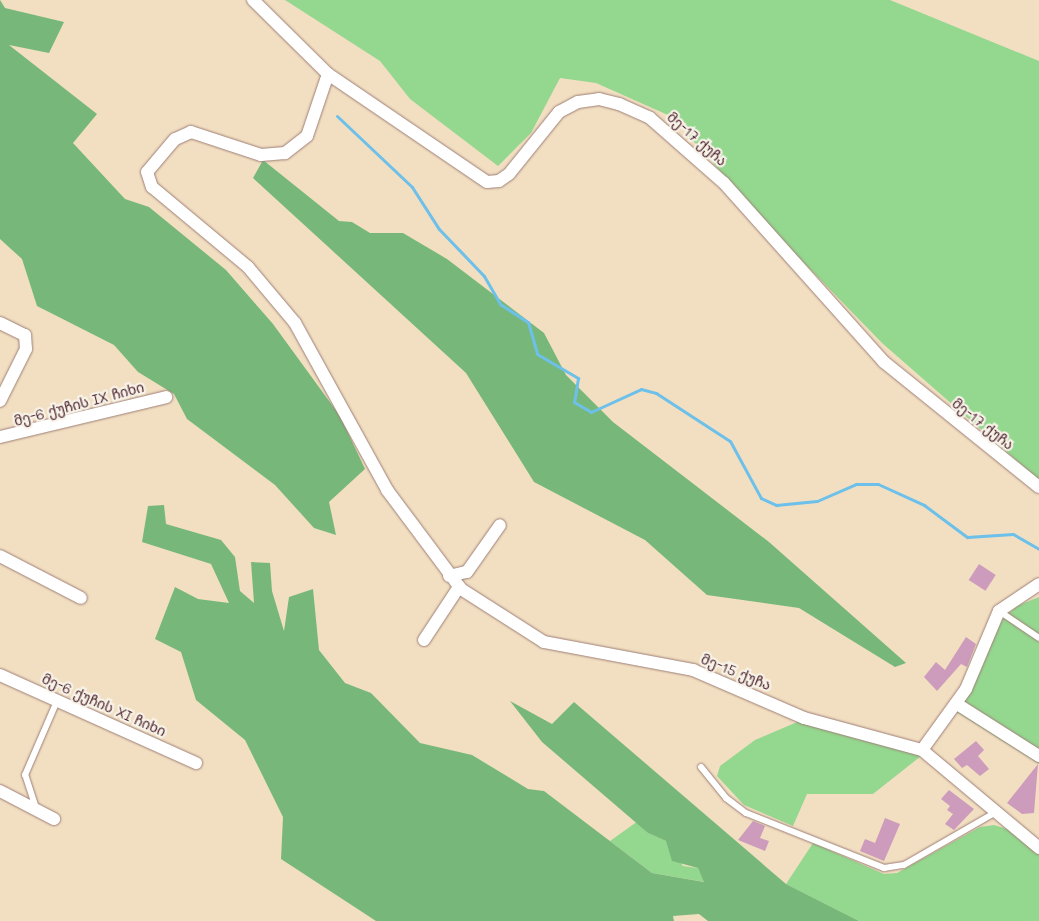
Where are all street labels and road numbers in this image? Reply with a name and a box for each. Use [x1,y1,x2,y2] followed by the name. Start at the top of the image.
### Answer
[664,109,730,169] street label: მე-17 ქუჩა
[12,379,146,429] street label: მე-6 ქუჩის IX ჩიხი
[949,395,1017,453] street label: მე-17 ქუჩა
[699,650,773,694] street label: მე-15 ქუჩა
[39,670,169,740] street label: მე-6 ქუჩის XI ჩიხი

